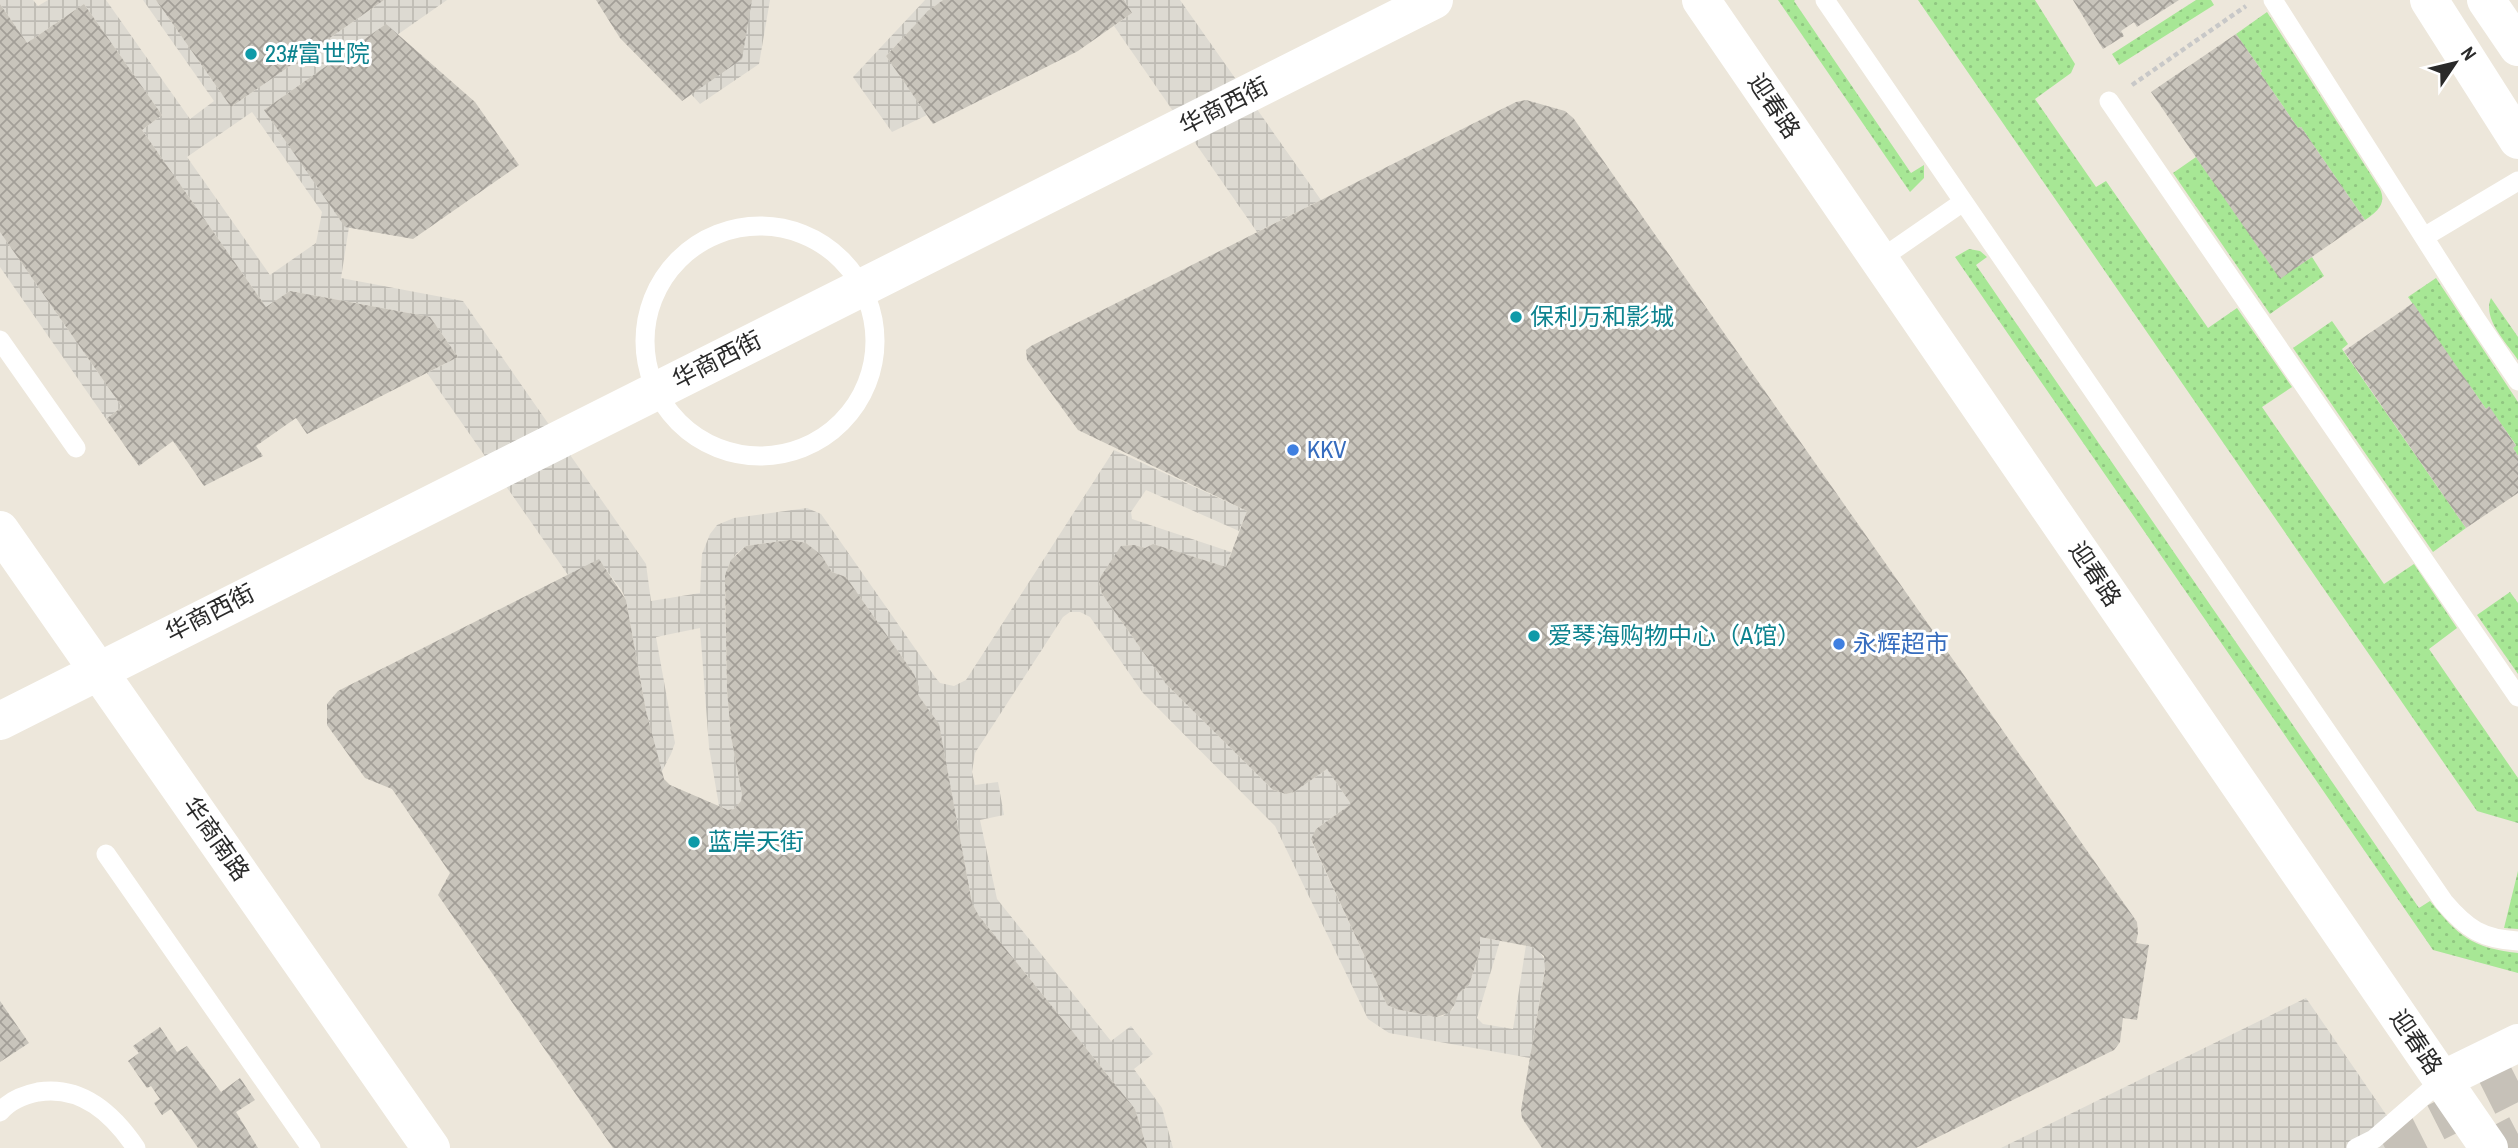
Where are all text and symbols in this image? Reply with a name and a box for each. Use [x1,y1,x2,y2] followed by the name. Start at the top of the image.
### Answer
[2420,28,2490,98] north arrow
[265,37,370,69] place label: 23#富世院
[2455,41,2483,65] text: N
[243,46,259,62] marker: 23#富世院
[1741,67,1808,144] street label: 迎春路
[1174,69,1274,141] street label: 华商西街
[1530,300,1674,332] place label: 保利万和影城
[1508,309,1524,325] marker: 保利万和影城
[667,323,767,395] street label: 华商西街
[1307,433,1346,465] place label: KKV
[1285,442,1301,458] marker: KKV
[2062,535,2129,612] street label: 迎春路
[160,576,260,648] street label: 华商西街
[1548,619,1801,651] place label: 爱琴海购物中心（A馆）
[1853,627,1949,659] place label: 永辉超市
[1526,628,1542,644] marker: 爱琴海购物中心（A馆）
[1831,636,1847,652] marker: 永辉超市
[176,790,257,887] street label: 华商南路
[708,825,804,857] place label: 蓝岸天街
[686,834,702,850] marker: 蓝岸天街
[2383,1003,2450,1080] street label: 迎春路

